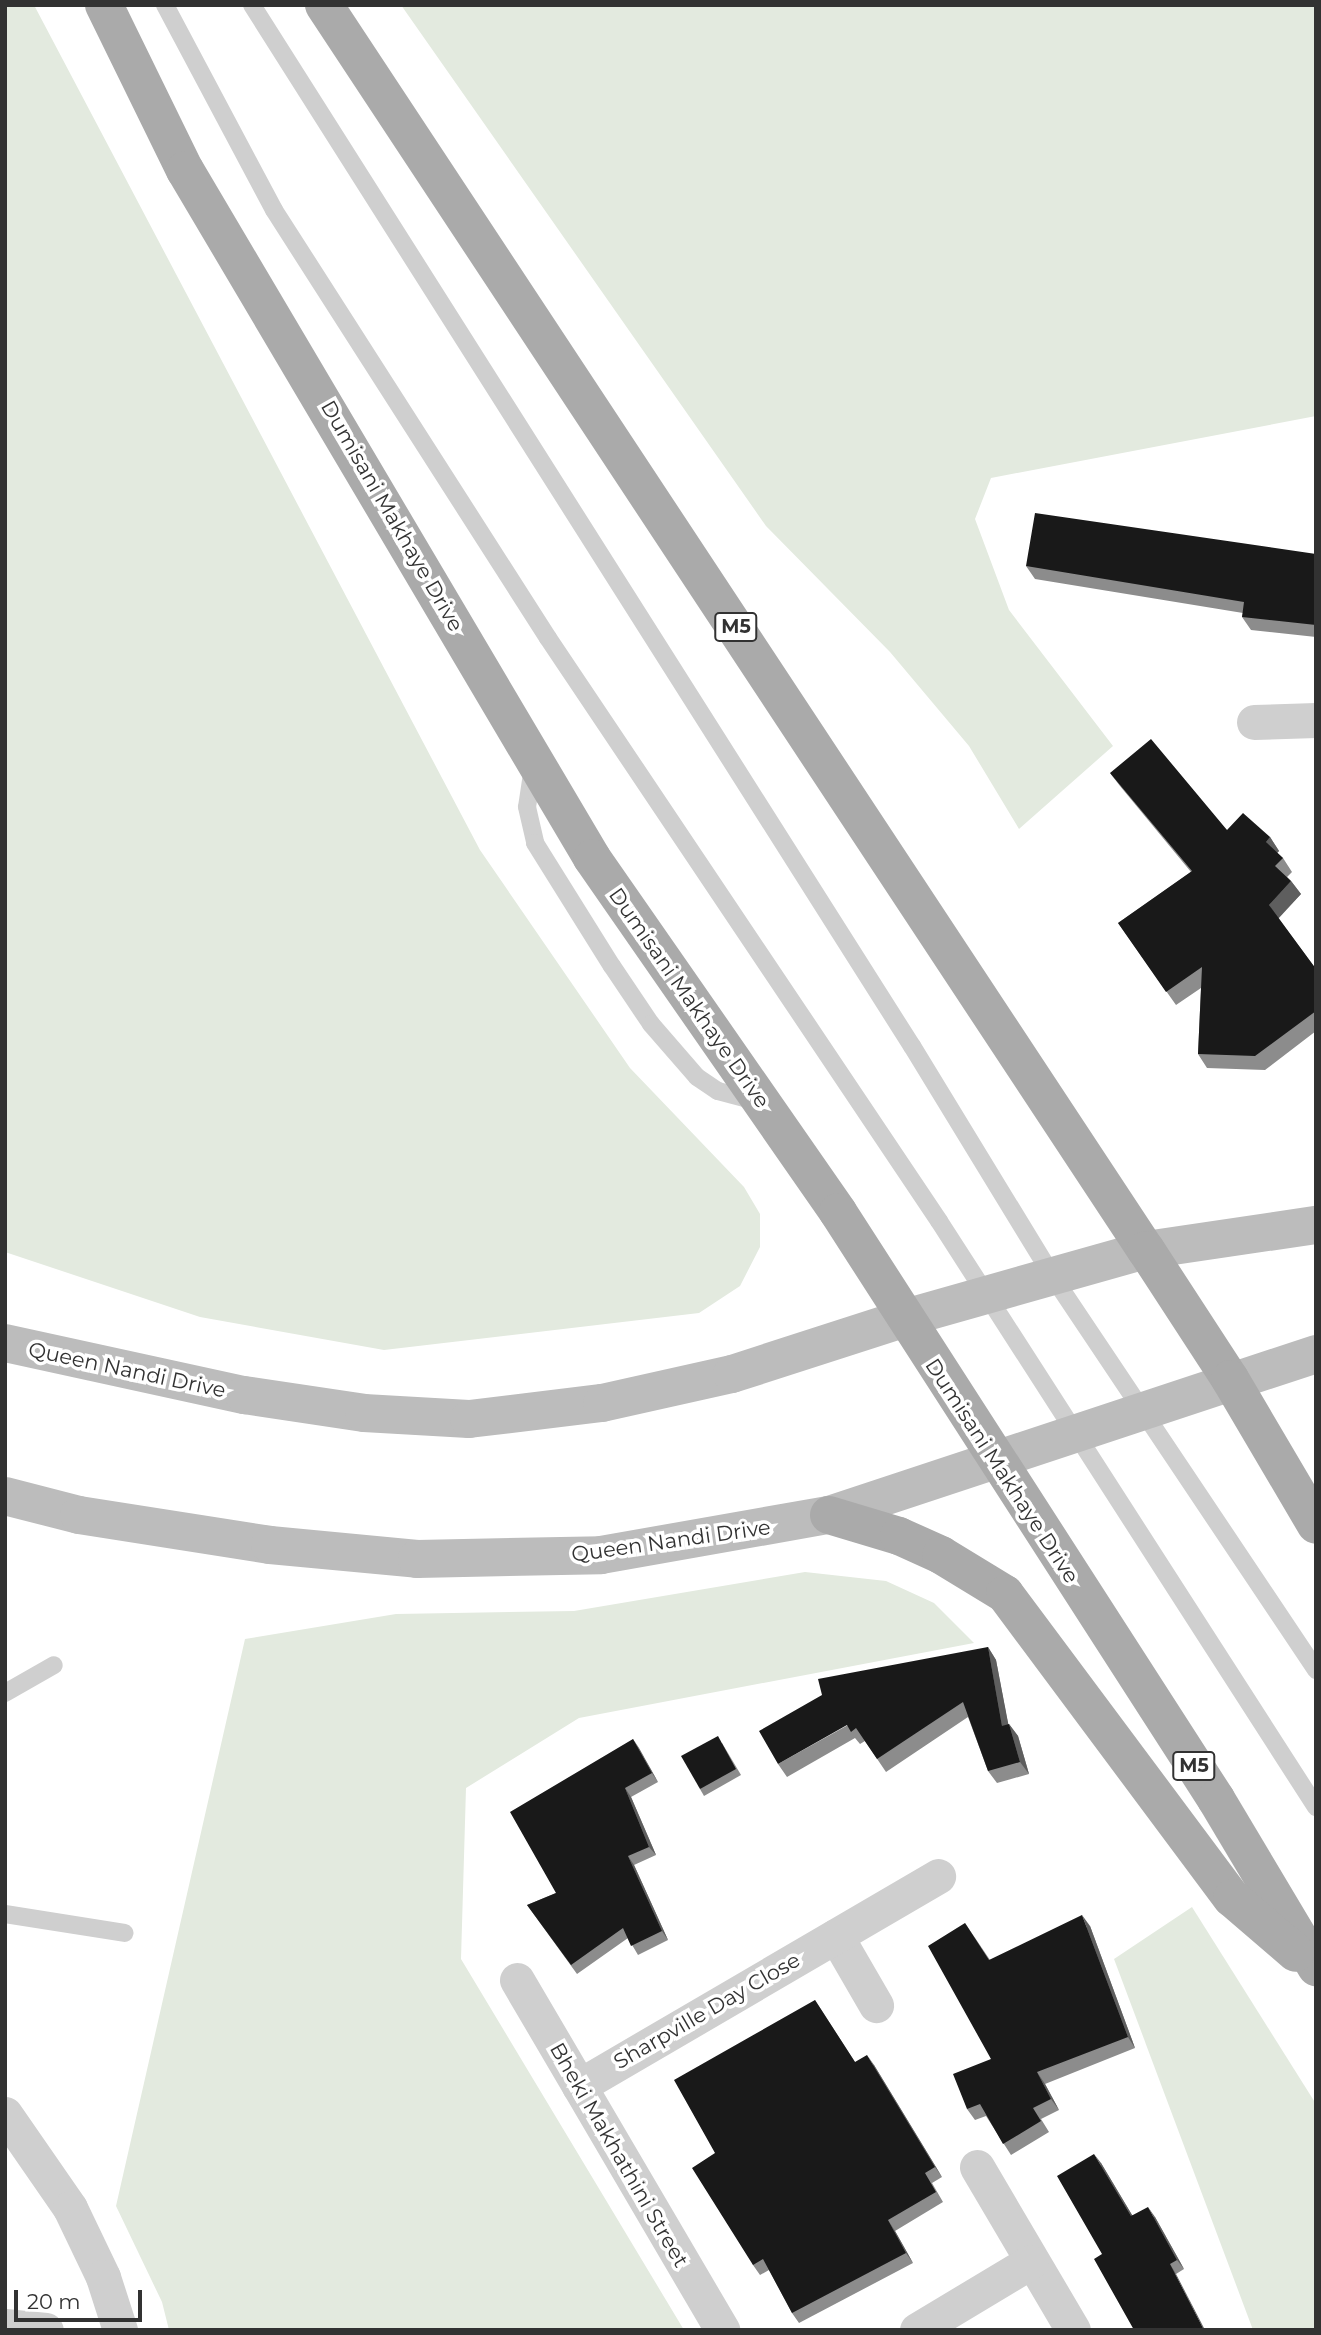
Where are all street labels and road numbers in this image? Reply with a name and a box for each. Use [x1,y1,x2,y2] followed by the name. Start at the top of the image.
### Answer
[315,396,469,636] street label: Dumisani Makhaye Drive
[713,612,759,642] road number: M5
[603,883,775,1113] street label: Dumisani Makhaye Drive
[26,1337,228,1403] street label: Queen Nandi Drive
[920,1354,1084,1588] street label: Dumisani Makhaye Drive
[570,1515,772,1567] street label: Queen Nandi Drive
[1171,1750,1217,1782] road number: M5
[609,1947,805,2075] street label: Sharpville Day Close
[544,2038,694,2272] street label: Bheki Makhathini Street

